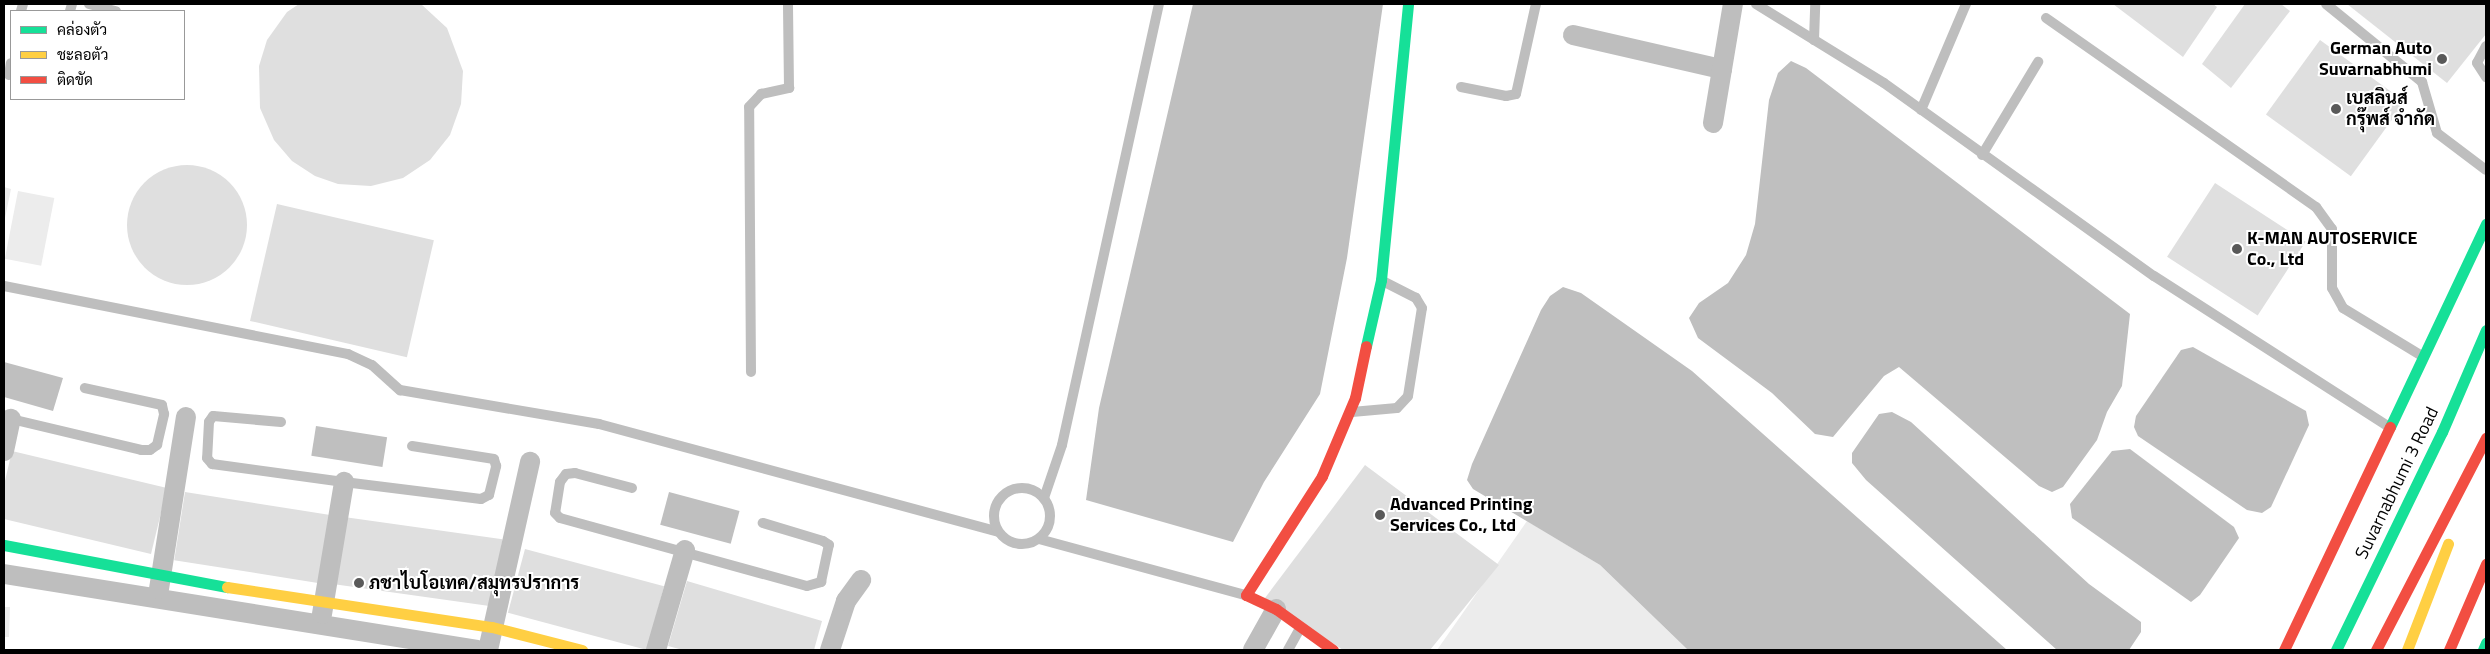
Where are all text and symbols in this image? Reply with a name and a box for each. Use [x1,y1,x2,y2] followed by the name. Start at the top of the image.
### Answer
[10,10,185,100] legend
[57,18,107,41] text: คล่องตัว
[2319,38,2432,80] place label: German Auto Suvarnabhumi
[57,43,108,66] text: ชะลอตัว
[2436,53,2448,65] marker: German Auto Suvarnabhumi
[57,68,93,91] text: ติดขัด
[2346,88,2435,130] place label: เบสลินส์ กรุ๊พส์ จำกัด
[2330,103,2342,115] marker: เบสลินส์ กรุ๊พส์ จำกัด
[2247,228,2417,270] place label: K-MAN AUTOSERVICE Co., Ltd
[2231,243,2243,255] marker: K-MAN AUTOSERVICE Co., Ltd
[2351,403,2443,563] street label: Suvarnabhumi 3 Road
[1390,494,1532,536] place label: Advanced Printing Services Co., Ltd
[1374,509,1386,521] marker: Advanced Printing Services Co., Ltd
[369,572,579,594] place label: ภชาไบโอเทค/สมุทรปราการ
[353,577,365,589] marker: ภชาไบโอเทค/สมุทรปราการ

